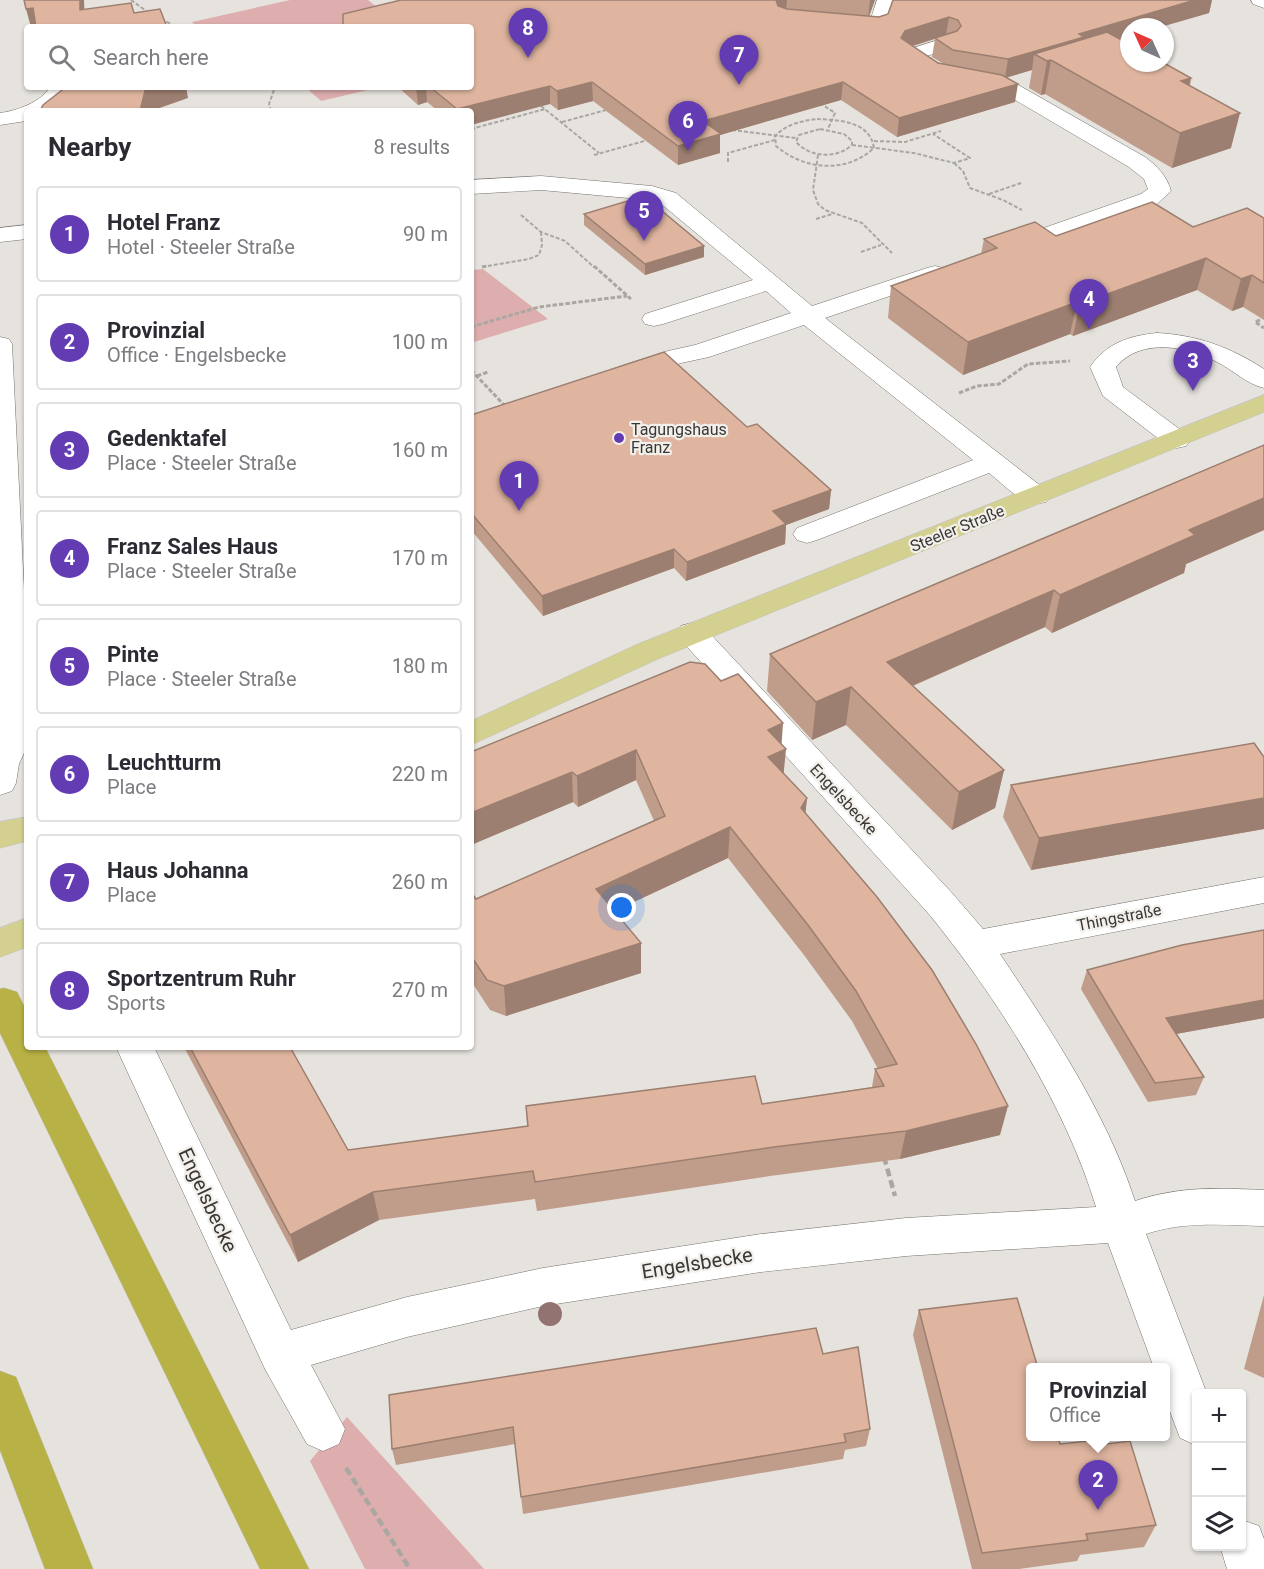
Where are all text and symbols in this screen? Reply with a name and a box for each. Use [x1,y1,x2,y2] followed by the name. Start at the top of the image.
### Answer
[508,8,548,58] pin: 8
[1120,18,1174,72] north arrow
[24,24,474,90] search box
[720,36,758,85] pin: 7
[45,41,78,74] icon: search
[93,45,209,70] text: Search here
[668,102,708,151] pin: 6
[48,132,131,162] text: Nearby
[374,135,450,159] text: 8 results
[624,192,664,241] pin: 5
[107,210,220,235] text: Hotel Franz
[64,222,75,246] text: 1
[403,222,448,246] text: 90 m
[107,235,295,259] text: Hotel · Steeler Straße
[1070,280,1108,329] pin: 4
[107,318,205,343] text: Provinzial
[64,330,75,354] text: 2
[392,330,448,354] text: 100 m
[1174,342,1212,391] pin: 3
[107,343,286,367] text: Office · Engelsbecke
[631,420,727,457] place label: Tagungshaus Franz
[107,426,227,451] text: Gedenktafel
[612,431,626,445] marker: Tagungshaus Franz
[64,438,75,462] text: 3
[392,438,448,462] text: 160 m
[107,451,297,475] text: Place · Steeler Straße
[500,462,538,511] pin: 1
[907,501,1007,556] street label: Steeler Straße
[107,534,278,559] text: Franz Sales Haus
[64,546,75,570] text: 4
[392,546,448,570] text: 170 m
[107,559,297,583] text: Place · Steeler Straße
[107,642,159,667] text: Pinte
[64,654,75,678] text: 5
[392,654,448,678] text: 180 m
[107,667,297,691] text: Place · Steeler Straße
[107,750,221,775] text: Leuchtturm
[806,760,881,839] street label: Engelsbecke
[64,762,75,786] text: 6
[392,762,448,786] text: 220 m
[107,775,156,799] text: Place
[107,858,249,883] text: Haus Johanna
[64,870,75,894] text: 7
[392,870,448,894] text: 260 m
[107,883,156,907] text: Place
[607,893,636,922] your location
[1075,900,1163,935] street label: Thingstraße
[107,966,296,991] text: Sportzentrum Ruhr
[64,978,75,1002] text: 8
[392,978,448,1002] text: 270 m
[107,991,166,1015] text: Sports
[173,1144,243,1256] street label: Engelsbecke
[640,1242,754,1284] street label: Engelsbecke
[1026,1363,1170,1441] popup
[1049,1378,1147,1403] text: Provinzial
[1192,1389,1246,1551] map controls
[1192,1389,1246,1443] button: +
[1049,1403,1101,1427] text: Office
[1192,1443,1246,1497] button: −
[1078,1460,1118,1510] pin: 2
[1192,1497,1246,1551] button: layers

